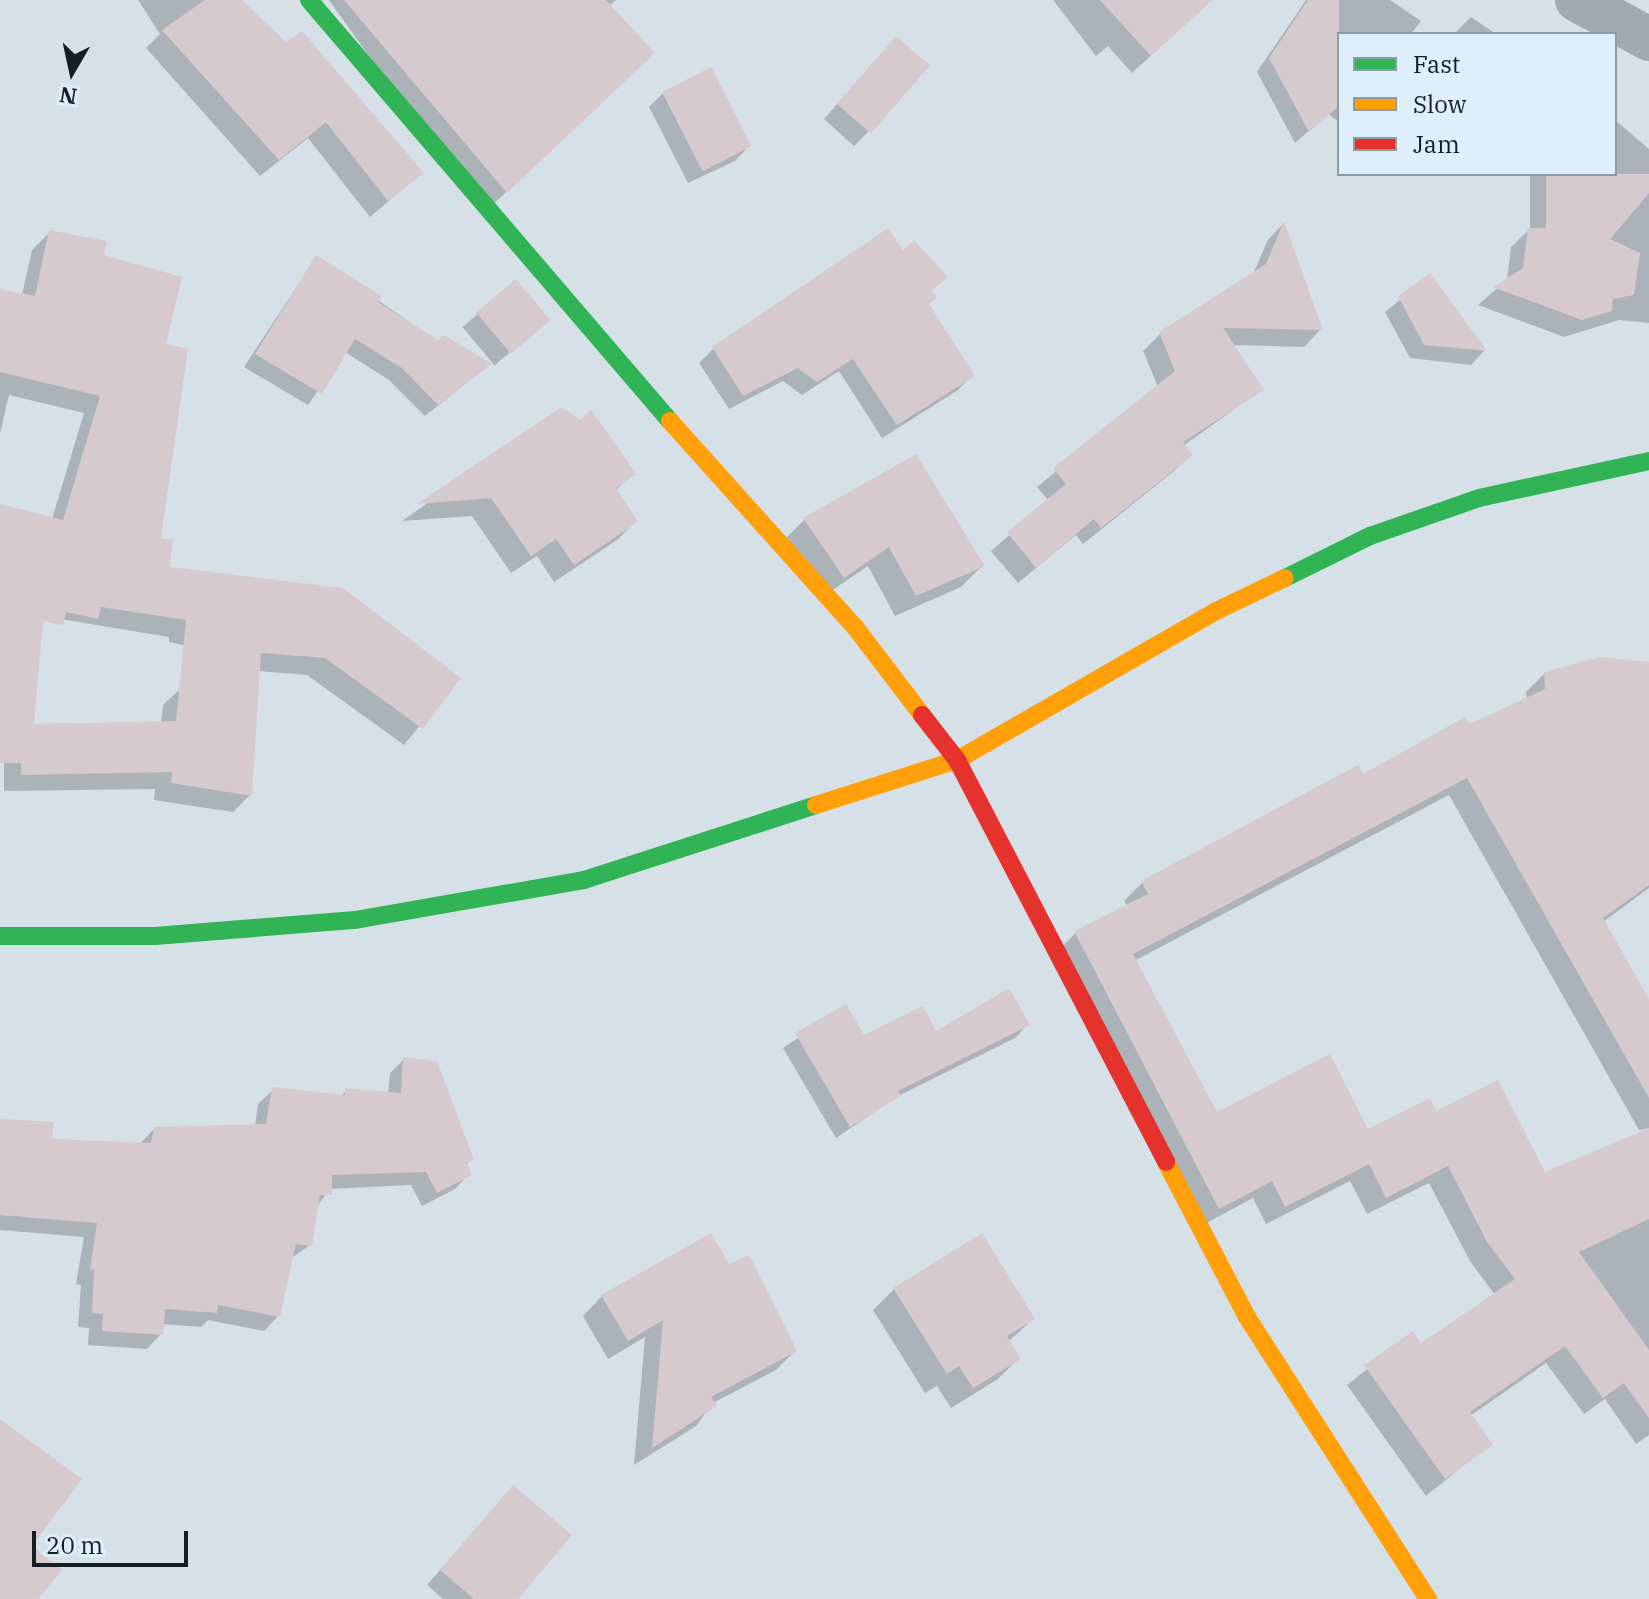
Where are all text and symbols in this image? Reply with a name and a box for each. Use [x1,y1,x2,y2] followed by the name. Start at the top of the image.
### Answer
[32,32,112,112] north arrow
[1337,32,1617,176] legend
[1413,48,1460,80] text: Fast
[57,81,79,112] text: N
[1413,88,1466,120] text: Slow
[1413,128,1460,160] text: Jam
[36,1515,192,1565] scale bar
[46,1529,103,1561] text: 20 m

